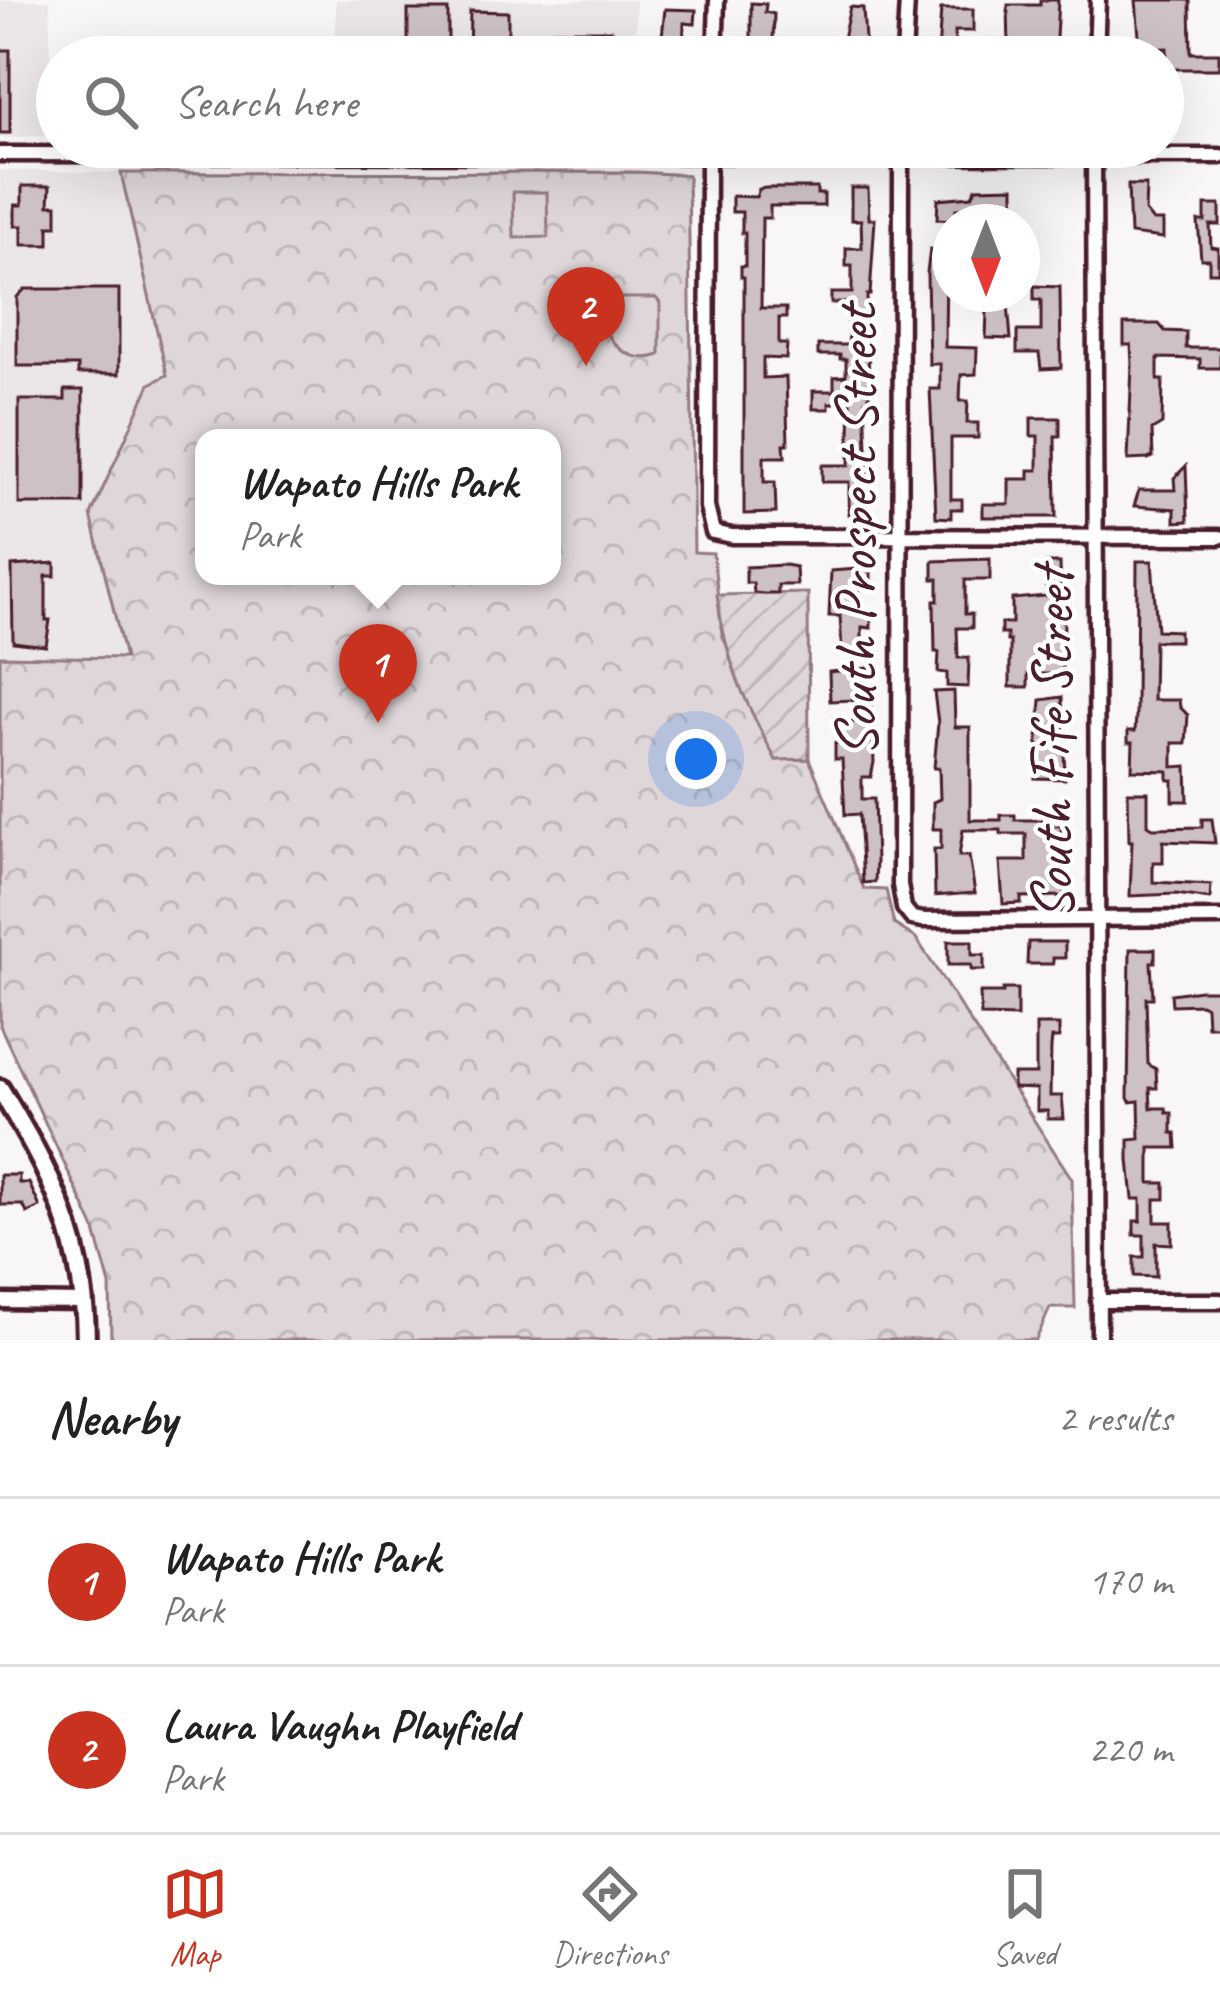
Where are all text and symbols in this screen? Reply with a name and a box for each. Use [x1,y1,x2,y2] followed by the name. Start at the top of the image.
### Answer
[36,36,1184,168] search box
[78,69,144,135] icon: search
[174,74,357,131] text: Search here
[932,204,1040,312] north arrow
[547,267,625,366] pin: 2
[818,299,894,757] street label: South Prospect Street
[195,429,561,585] popup
[239,454,517,511] text: Wapato Hills Park
[239,511,301,560] text: Park
[1014,560,1090,920] street label: South Fife Street
[339,624,417,723] pin: 1
[666,729,726,789] your location
[48,1386,176,1450] text: Nearby
[1058,1394,1172,1443] text: 2 results
[162,1529,440,1586] text: Wapato Hills Park
[78,1557,96,1606] text: 1
[1088,1557,1172,1606] text: 170 m
[162,1586,224,1635] text: Park
[162,1697,516,1754] text: Laura Vaughn Playfield
[78,1725,96,1774] text: 2
[1088,1725,1172,1774] text: 220 m
[162,1754,224,1803] text: Park
[162,1861,228,1975] tab: Map
[553,1861,667,1975] tab: Directions
[992,1861,1058,1975] tab: Saved

